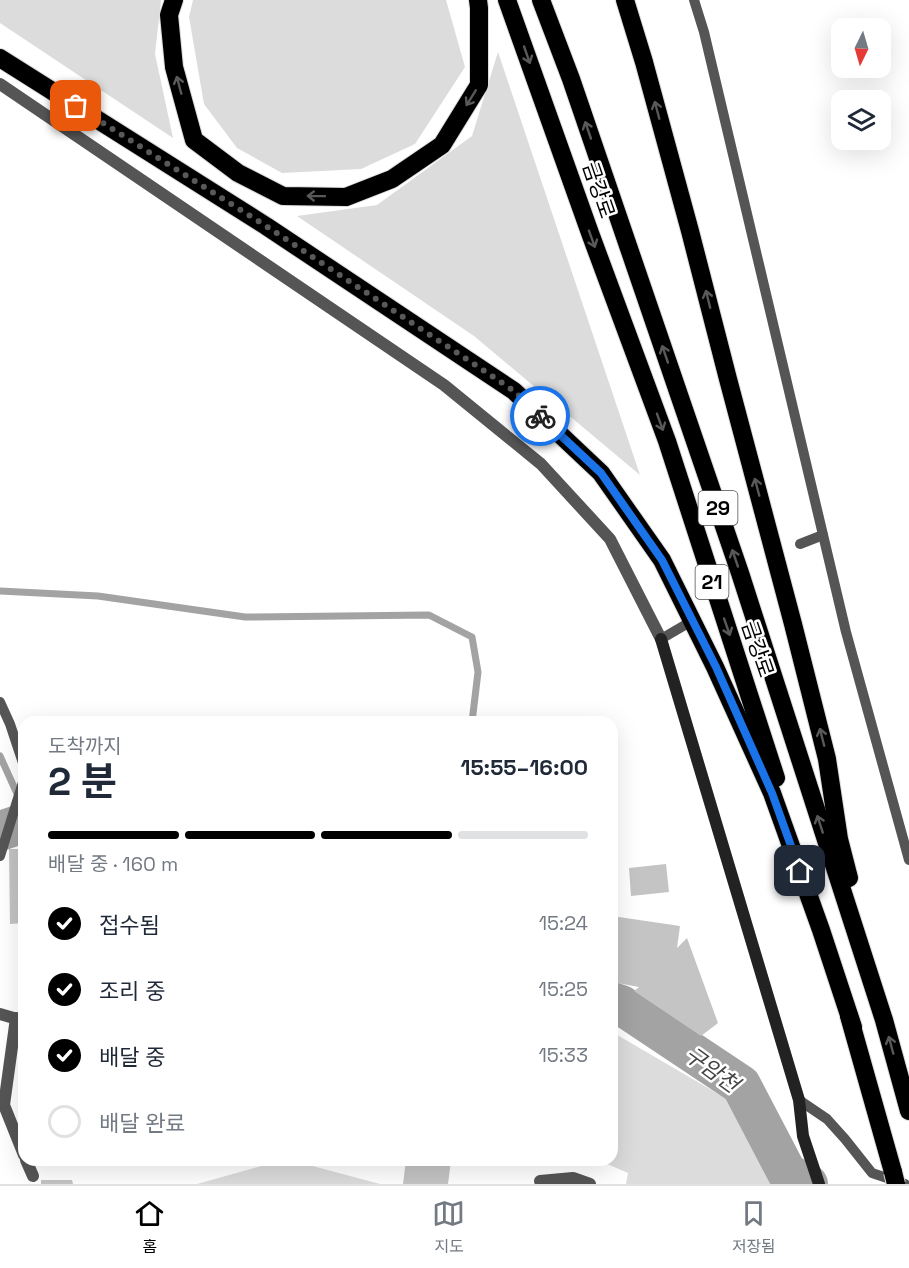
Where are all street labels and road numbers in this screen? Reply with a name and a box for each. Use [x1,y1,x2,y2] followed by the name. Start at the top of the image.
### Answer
[577,158,621,222] street label: 금강로
[698,491,738,525] road number: 29
[696,565,728,599] road number: 21
[736,617,780,681] street label: 금강로

